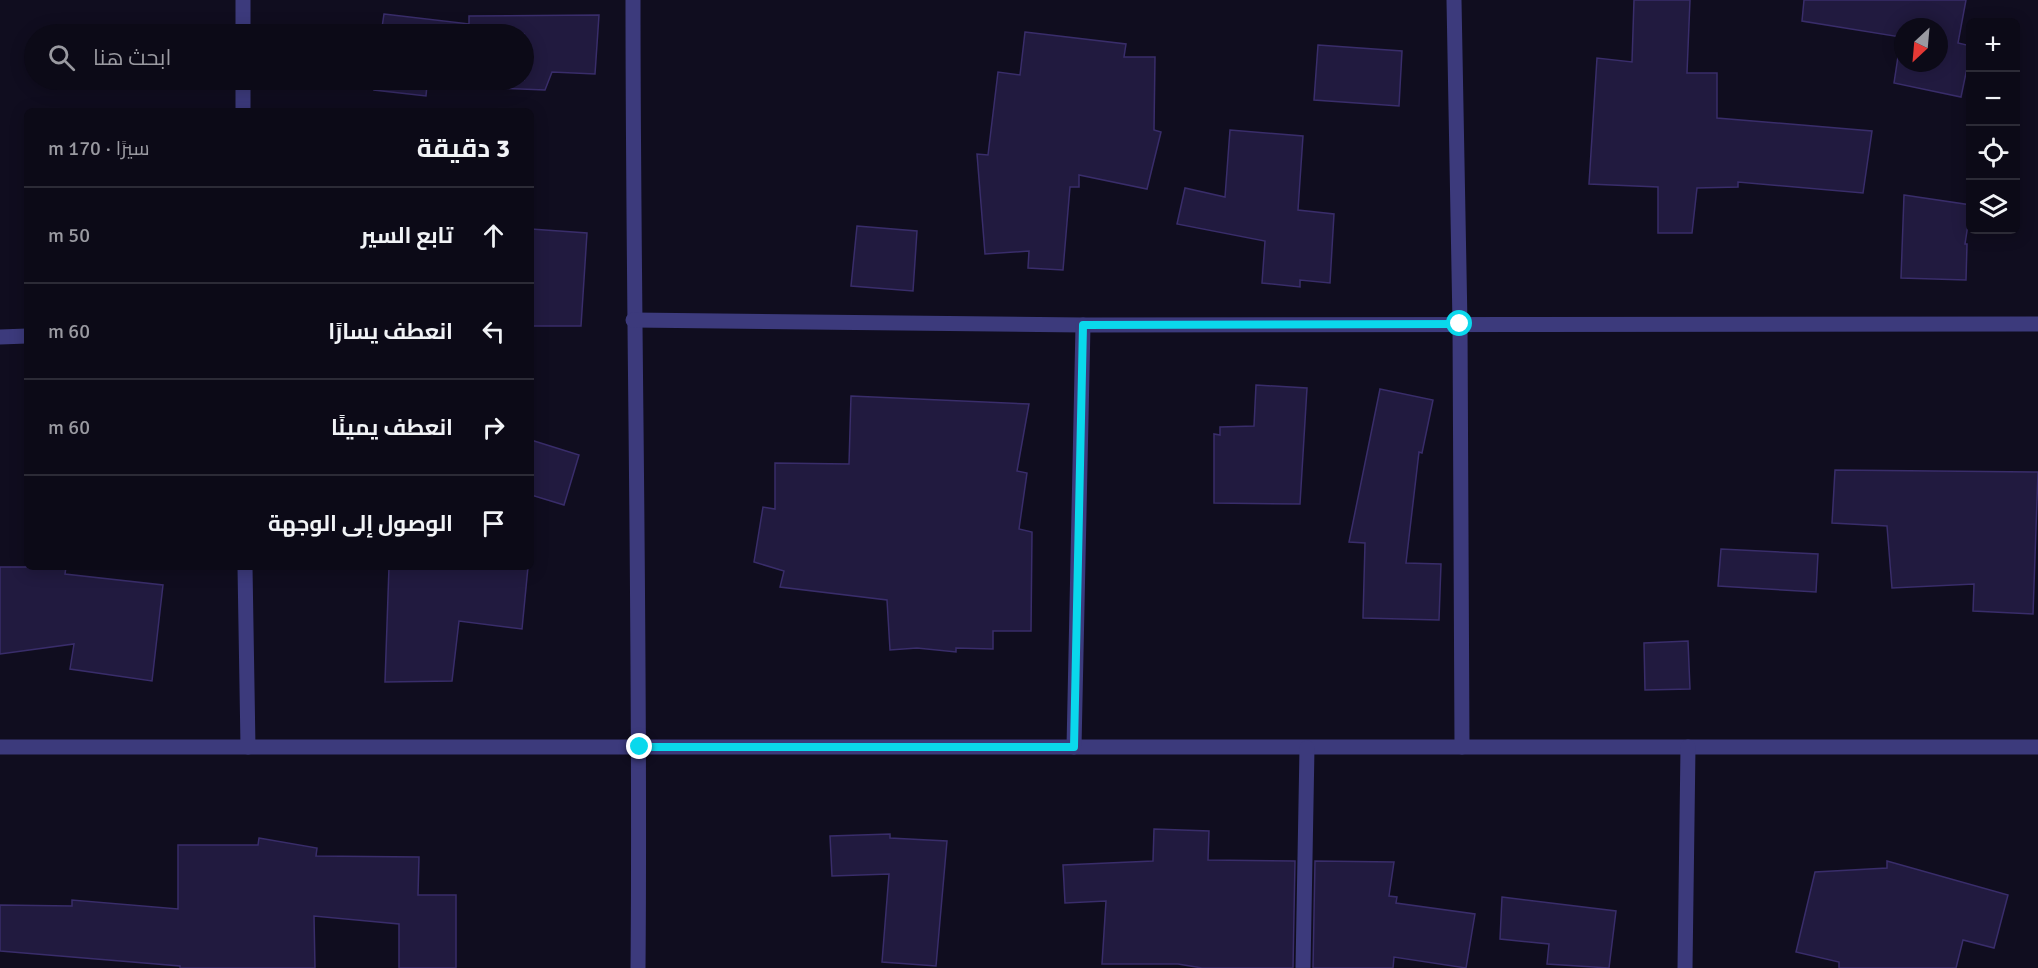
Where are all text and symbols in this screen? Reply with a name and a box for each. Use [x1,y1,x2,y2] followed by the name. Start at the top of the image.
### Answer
[1894,18,1948,72] north arrow
[1966,18,2020,234] map controls
[1966,18,2020,72] button: +
[24,24,534,90] search box
[45,41,78,74] icon: search
[93,44,171,71] text: ابحث هنا
[1966,72,2020,126] button: −
[1966,126,2020,180] button: locate
[417,133,510,165] text: 3 دقيقة
[48,136,149,161] text: سيرًا · 170 m
[1966,180,2020,234] button: layers
[477,219,510,252] icon: ahead
[361,222,453,249] text: تابع السير
[48,223,90,248] text: 50 m
[1446,310,1472,336] route start
[477,315,510,348] icon: left
[328,318,453,345] text: انعطف يسارًا
[48,319,90,344] text: 60 m
[477,411,510,444] icon: right
[331,414,453,441] text: انعطف يمينًا
[48,415,90,440] text: 60 m
[477,507,510,540] icon: arrive
[268,510,453,537] text: الوصول إلى الوجهة
[626,733,652,759] route end

